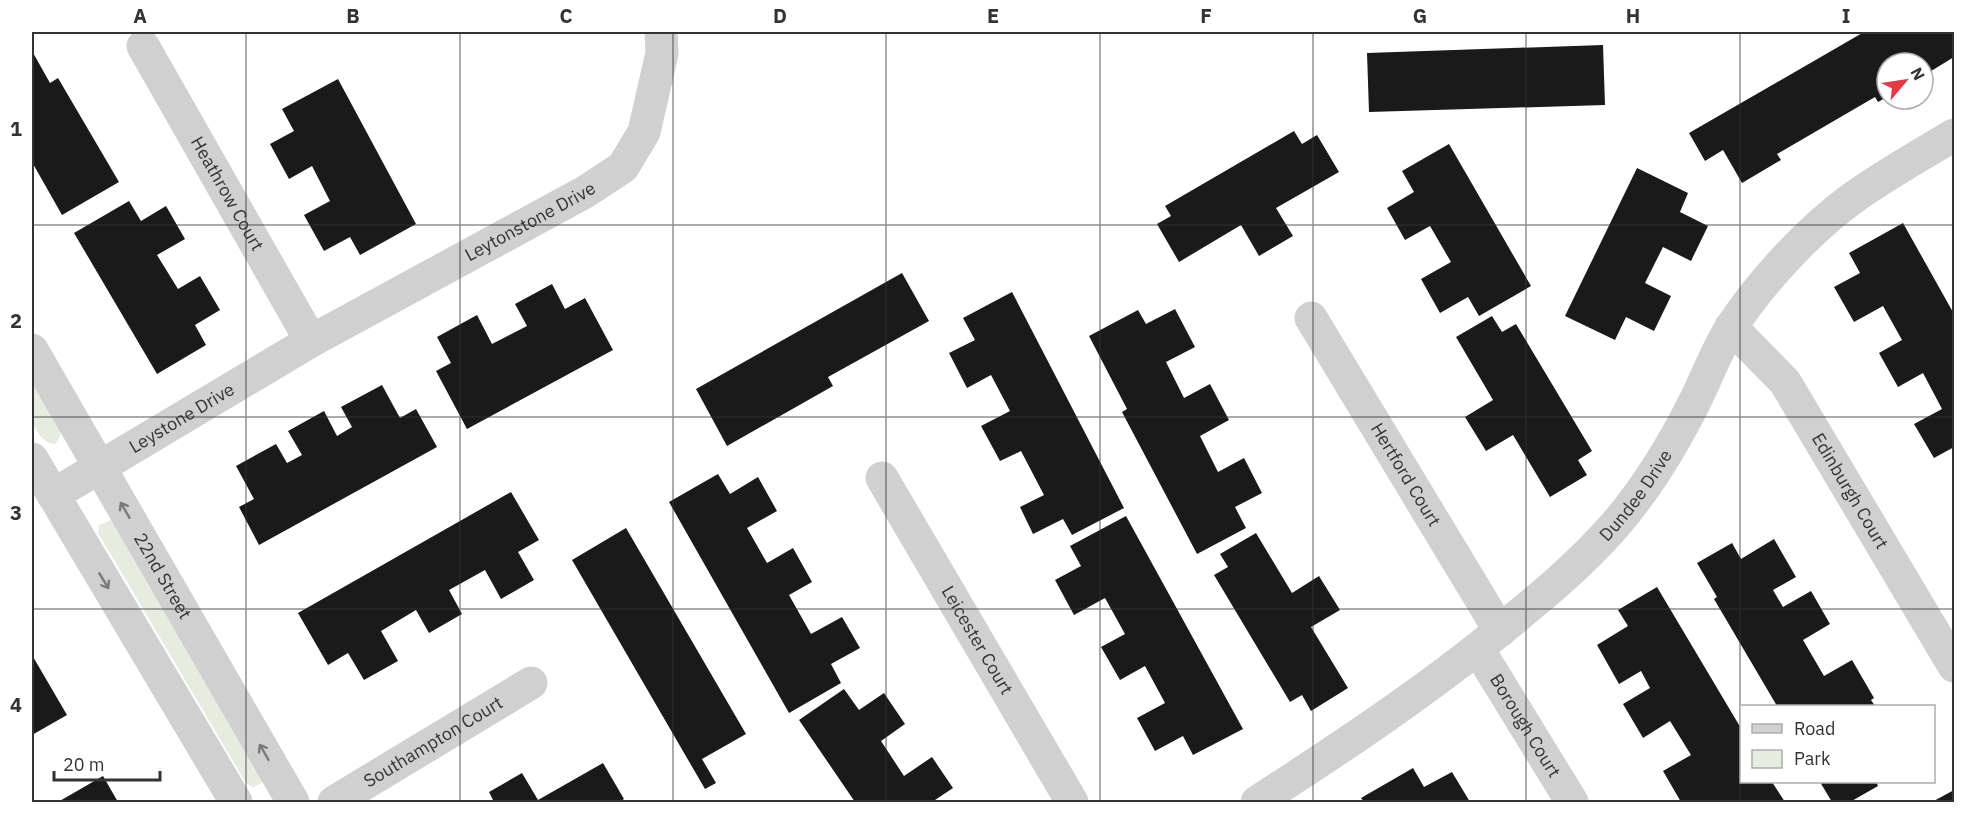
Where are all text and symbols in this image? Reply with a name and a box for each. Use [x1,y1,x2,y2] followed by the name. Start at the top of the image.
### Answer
[133,2,147,29] text: A
[346,2,360,29] text: B
[559,2,573,29] text: C
[773,2,787,29] text: D
[987,2,999,29] text: E
[1200,2,1212,29] text: F
[1413,2,1427,29] text: G
[1626,2,1640,29] text: H
[1842,2,1850,29] text: I
[1875,51,1935,111] north arrow
[1907,64,1930,84] text: N
[10,115,22,142] text: 1
[186,132,269,255] street label: Heathrow Court
[461,176,600,266] street label: Leytonstone Drive
[10,307,22,334] text: 2
[125,377,239,458] street label: Leystone Drive
[1366,418,1446,530] street label: Hertford Court
[1807,429,1894,553] street label: Edinburgh Court
[1594,445,1677,546] street label: Dundee Drive
[10,499,22,526] text: 3
[119,502,131,519] one-way arrow
[129,528,197,623] street label: 22nd Street
[99,572,111,589] one-way arrow
[937,581,1018,698] street label: Leicester Court
[1485,669,1566,781] street label: Borough Court
[10,691,22,718] text: 4
[359,691,507,792] street label: Southampton Court
[1740,705,1935,783] legend
[1794,717,1835,740] text: Road
[54,744,160,782] scale bar
[257,744,269,761] one-way arrow
[1794,747,1831,770] text: Park
[63,753,105,776] text: 20 m

